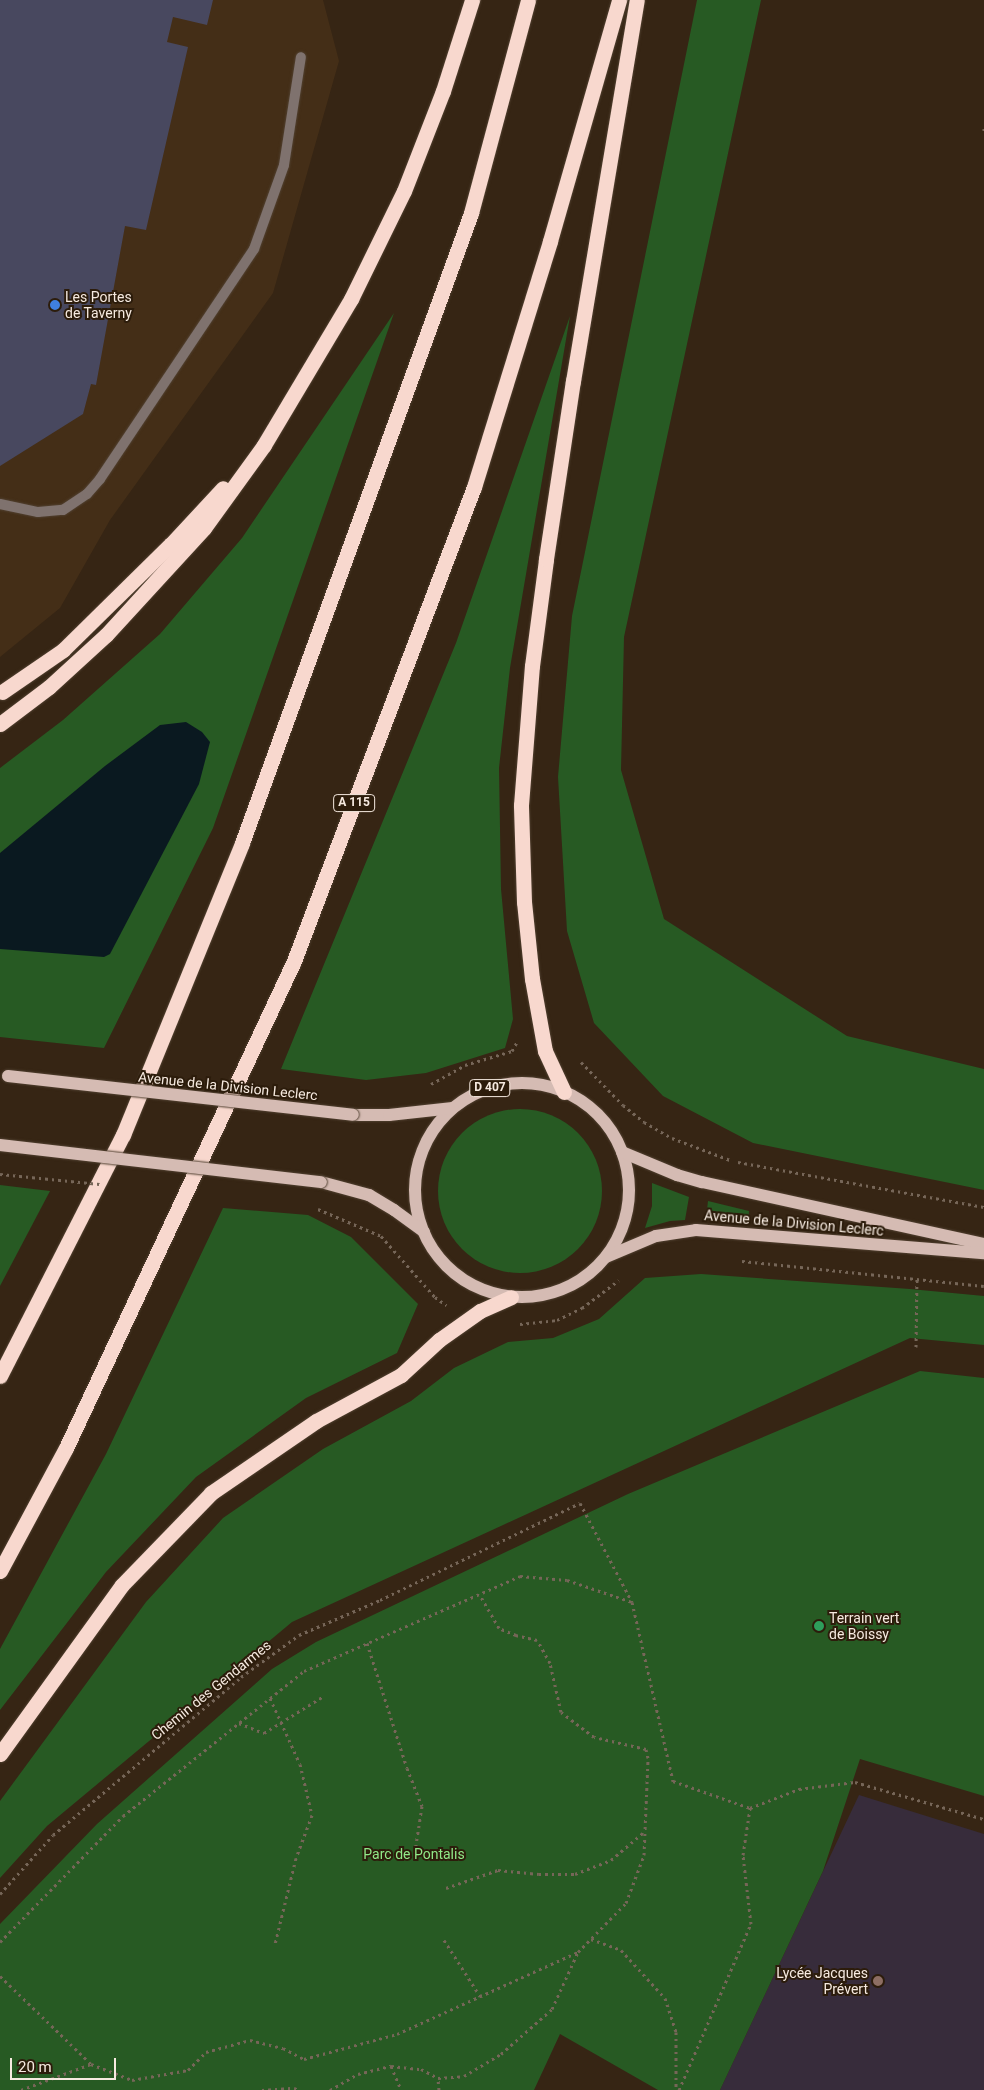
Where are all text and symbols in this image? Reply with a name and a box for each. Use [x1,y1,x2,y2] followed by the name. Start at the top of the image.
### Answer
[65,289,132,322] place label: Les Portes de Taverny
[49,299,61,311] marker: Les Portes de Taverny
[333,794,375,812] road number: A 115
[138,1068,318,1104] street label: Avenue de la Division Leclerc
[469,1078,511,1098] road number: D 407
[704,1207,884,1239] street label: Avenue de la Division Leclerc
[829,1610,899,1642] place label: Terrain vert de Boissy
[813,1620,825,1632] marker: Terrain vert de Boissy
[148,1637,274,1743] street label: Chemin des Gendarmes
[363,1846,465,1862] park label: Parc de Pontalis
[776,1965,868,1998] place label: Lycée Jacques Prévert
[872,1975,884,1987] marker: Lycée Jacques Prévert
[12,2048,119,2080] scale bar
[18,2058,52,2076] text: 20 m

